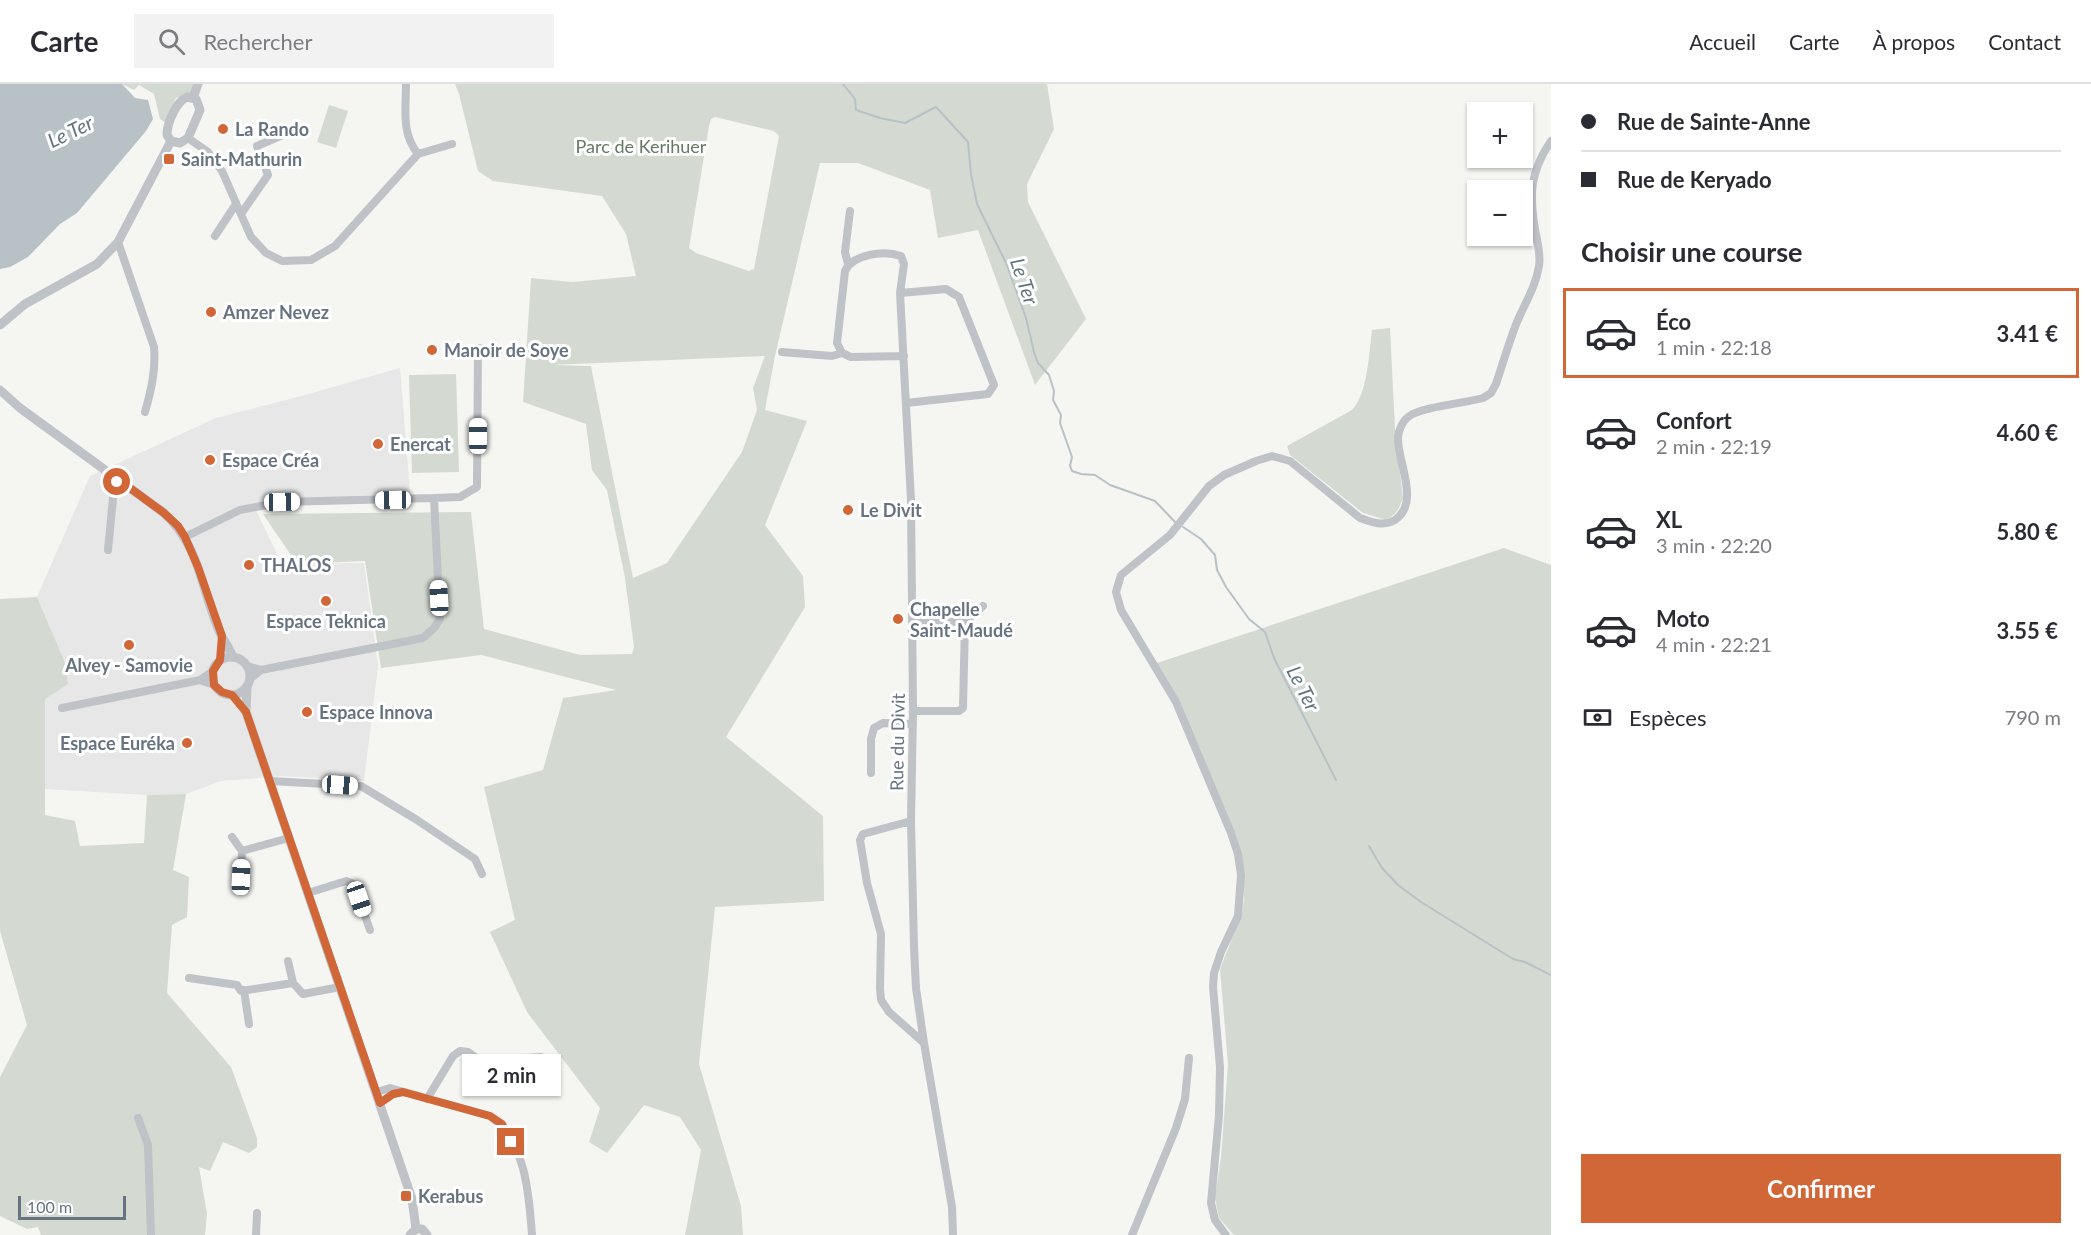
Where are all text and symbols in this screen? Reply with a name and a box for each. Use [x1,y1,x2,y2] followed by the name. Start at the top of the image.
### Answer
[134,14,554,68] search box
[30,24,98,58] text: Carte
[155,25,188,58] icon: search
[203,28,312,55] text: Rechercher
[1689,29,1756,54] text: Accueil
[1789,29,1840,54] text: Carte
[1873,29,1955,54] text: À propos
[1988,29,2061,54] text: Contact
[1467,102,1533,246] map controls
[1467,102,1533,168] button: +
[1617,108,1811,135] text: Rue de Sainte-Anne
[43,109,98,152] water label: Le Ter
[235,118,309,140] place label: La Rando
[216,122,230,136] marker: La Rando
[576,135,707,157] park label: Parc de Kerihuer
[181,148,302,170] place label: Saint-Mathurin
[162,152,176,166] marker: Saint-Mathurin
[1617,166,1772,193] text: Rue de Keryado
[1467,180,1533,246] button: −
[1581,235,1803,268] text: Choisir une course
[1006,255,1044,308] water label: Le Ter
[222,301,329,323] place label: Amzer Nevez
[204,305,218,319] marker: Amzer Nevez
[1584,306,1638,360] icon: car
[1656,308,1691,335] text: Éco
[1996,320,2058,347] text: 3.41 €
[1656,335,1772,359] text: 1 min · 22:18
[444,339,569,361] place label: Manoir de Soye
[425,343,439,357] marker: Manoir de Soye
[1584,405,1638,459] icon: car
[1656,407,1732,434] text: Confort
[469,418,487,454] car
[1996,419,2058,446] text: 4.60 €
[390,433,451,455] place label: Enercat
[1656,434,1772,458] text: 2 min · 22:19
[371,437,385,451] marker: Enercat
[222,449,319,471] place label: Espace Créa
[203,453,217,467] marker: Espace Créa
[103,468,130,495] route start
[375,491,411,509] car
[264,493,300,511] car
[860,499,922,521] place label: Le Divit
[841,503,855,517] marker: Le Divit
[1584,504,1638,558] icon: car
[1656,506,1682,533] text: XL
[1996,518,2058,545] text: 5.80 €
[1656,533,1772,557] text: 3 min · 22:20
[261,554,332,576] place label: THALOS
[242,558,256,572] marker: THALOS
[429,580,449,616] car
[319,594,333,608] marker: Espace Teknica
[910,598,1013,641] place label: Chapelle Saint-Maudé
[1584,603,1638,657] icon: car
[1656,605,1710,632] text: Moto
[266,610,386,632] place label: Espace Teknica
[891,612,905,626] marker: Chapelle Saint-Maudé
[1996,617,2058,644] text: 3.55 €
[1656,632,1772,656] text: 4 min · 22:21
[122,638,136,652] marker: Alvey - Samovie
[64,654,193,676] place label: Alvey - Samovie
[1283,661,1326,716] water label: Le Ter
[885,692,909,791] street label: Rue du Divit
[319,701,433,723] place label: Espace Innova
[1581,701,1614,734] icon: cash
[1629,704,1706,731] text: Espèces
[300,705,314,719] marker: Espace Innova
[2005,705,2061,729] text: 790 m
[60,732,175,754] place label: Espace Euréka
[180,736,194,750] marker: Espace Euréka
[321,775,359,795] car
[231,859,251,895] car
[345,879,373,919] car
[462,1055,560,1097] callout: 2 min
[487,1063,536,1087] text: 2 min
[497,1128,524,1155] route end
[1581,1154,2061,1223] button: Confirmer
[418,1185,483,1207] place label: Kerabus
[399,1189,413,1203] marker: Kerabus
[18,1193,126,1220] scale bar
[27,1197,72,1216] text: 100 m

